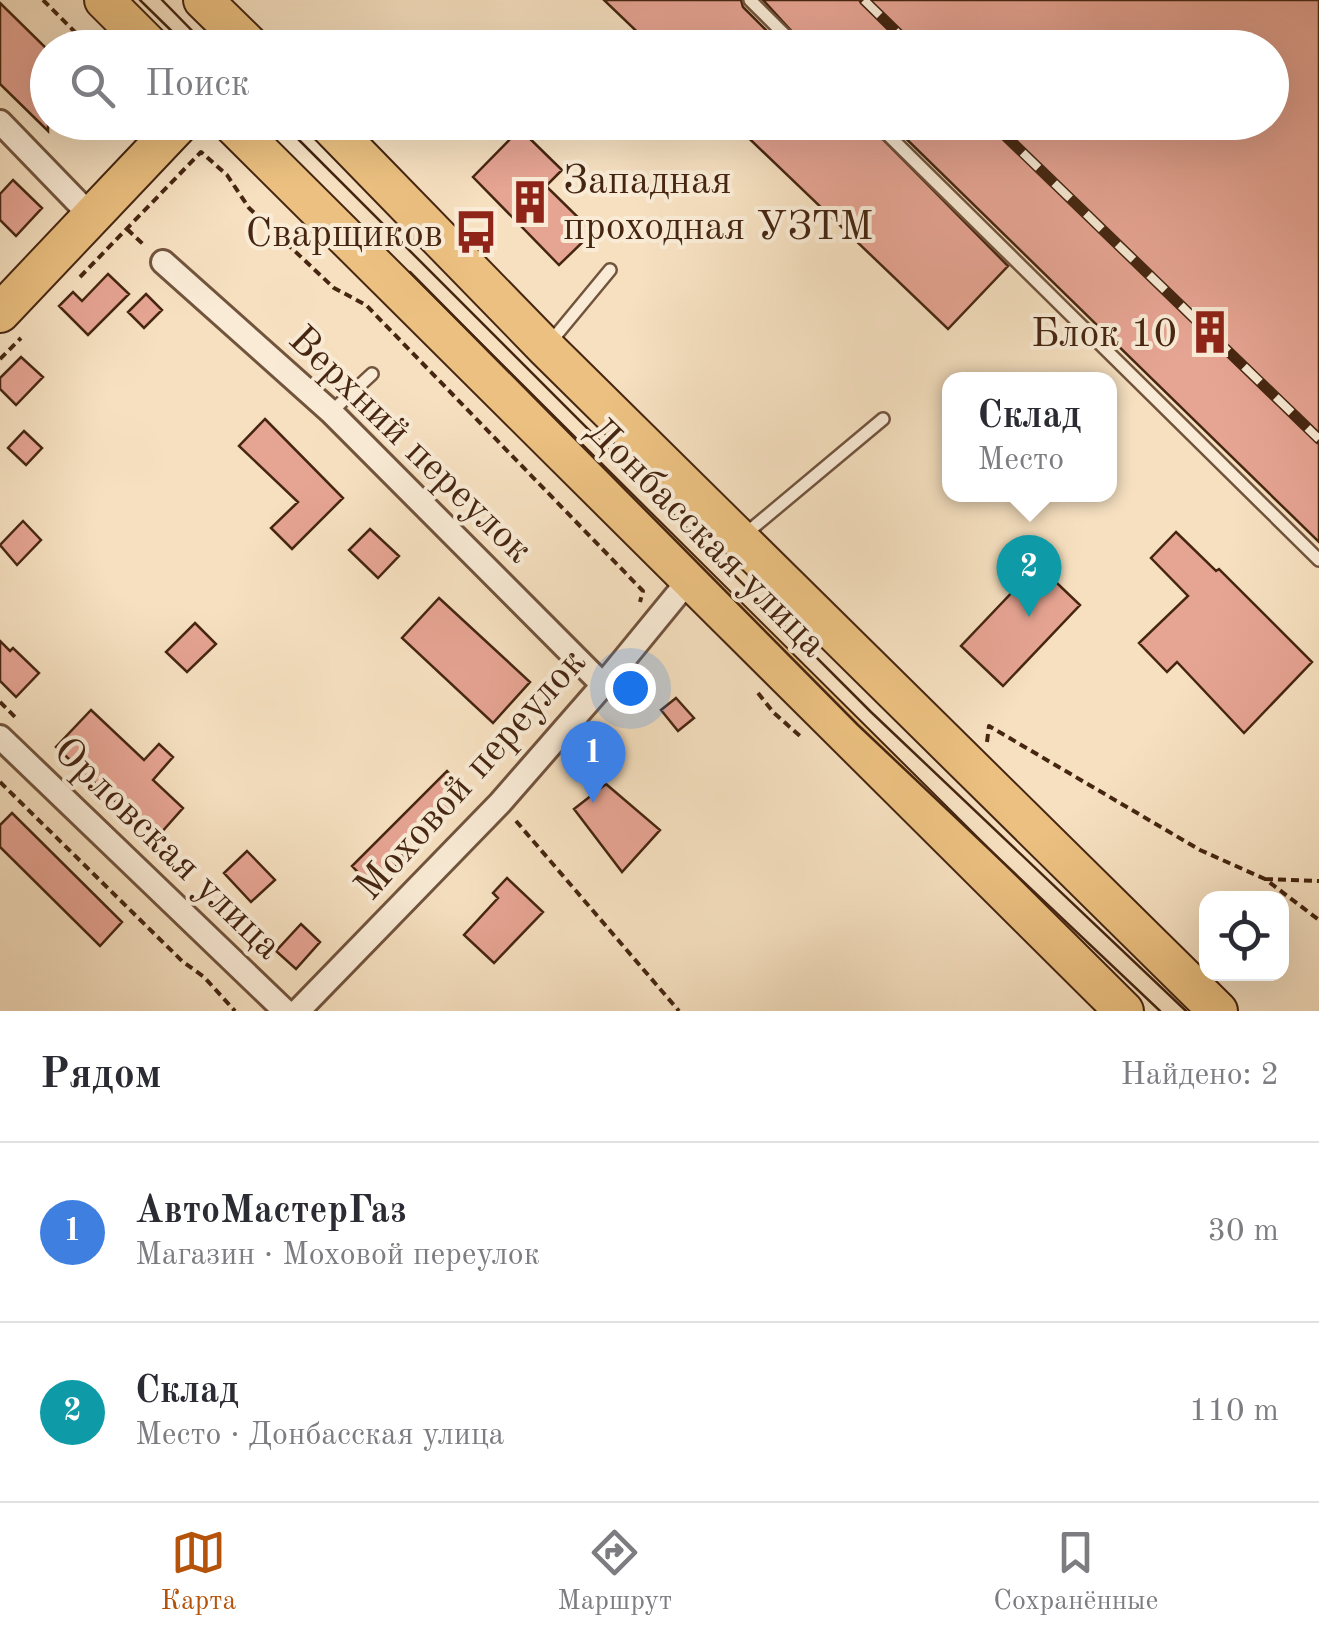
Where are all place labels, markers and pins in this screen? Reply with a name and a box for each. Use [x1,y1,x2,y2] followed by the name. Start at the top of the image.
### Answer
[563,163,873,249] place label: Западная проходная УЗТМ
[506,178,554,226] building icon: Западная проходная УЗТМ
[452,208,500,256] bus stop icon: Сварщиков
[245,216,443,256] place label: Сварщиков
[1186,308,1234,356] building icon: Блок 10
[1031,316,1177,356] place label: Блок 10
[996,534,1062,617] pin: 2
[560,720,626,803] pin: 1

